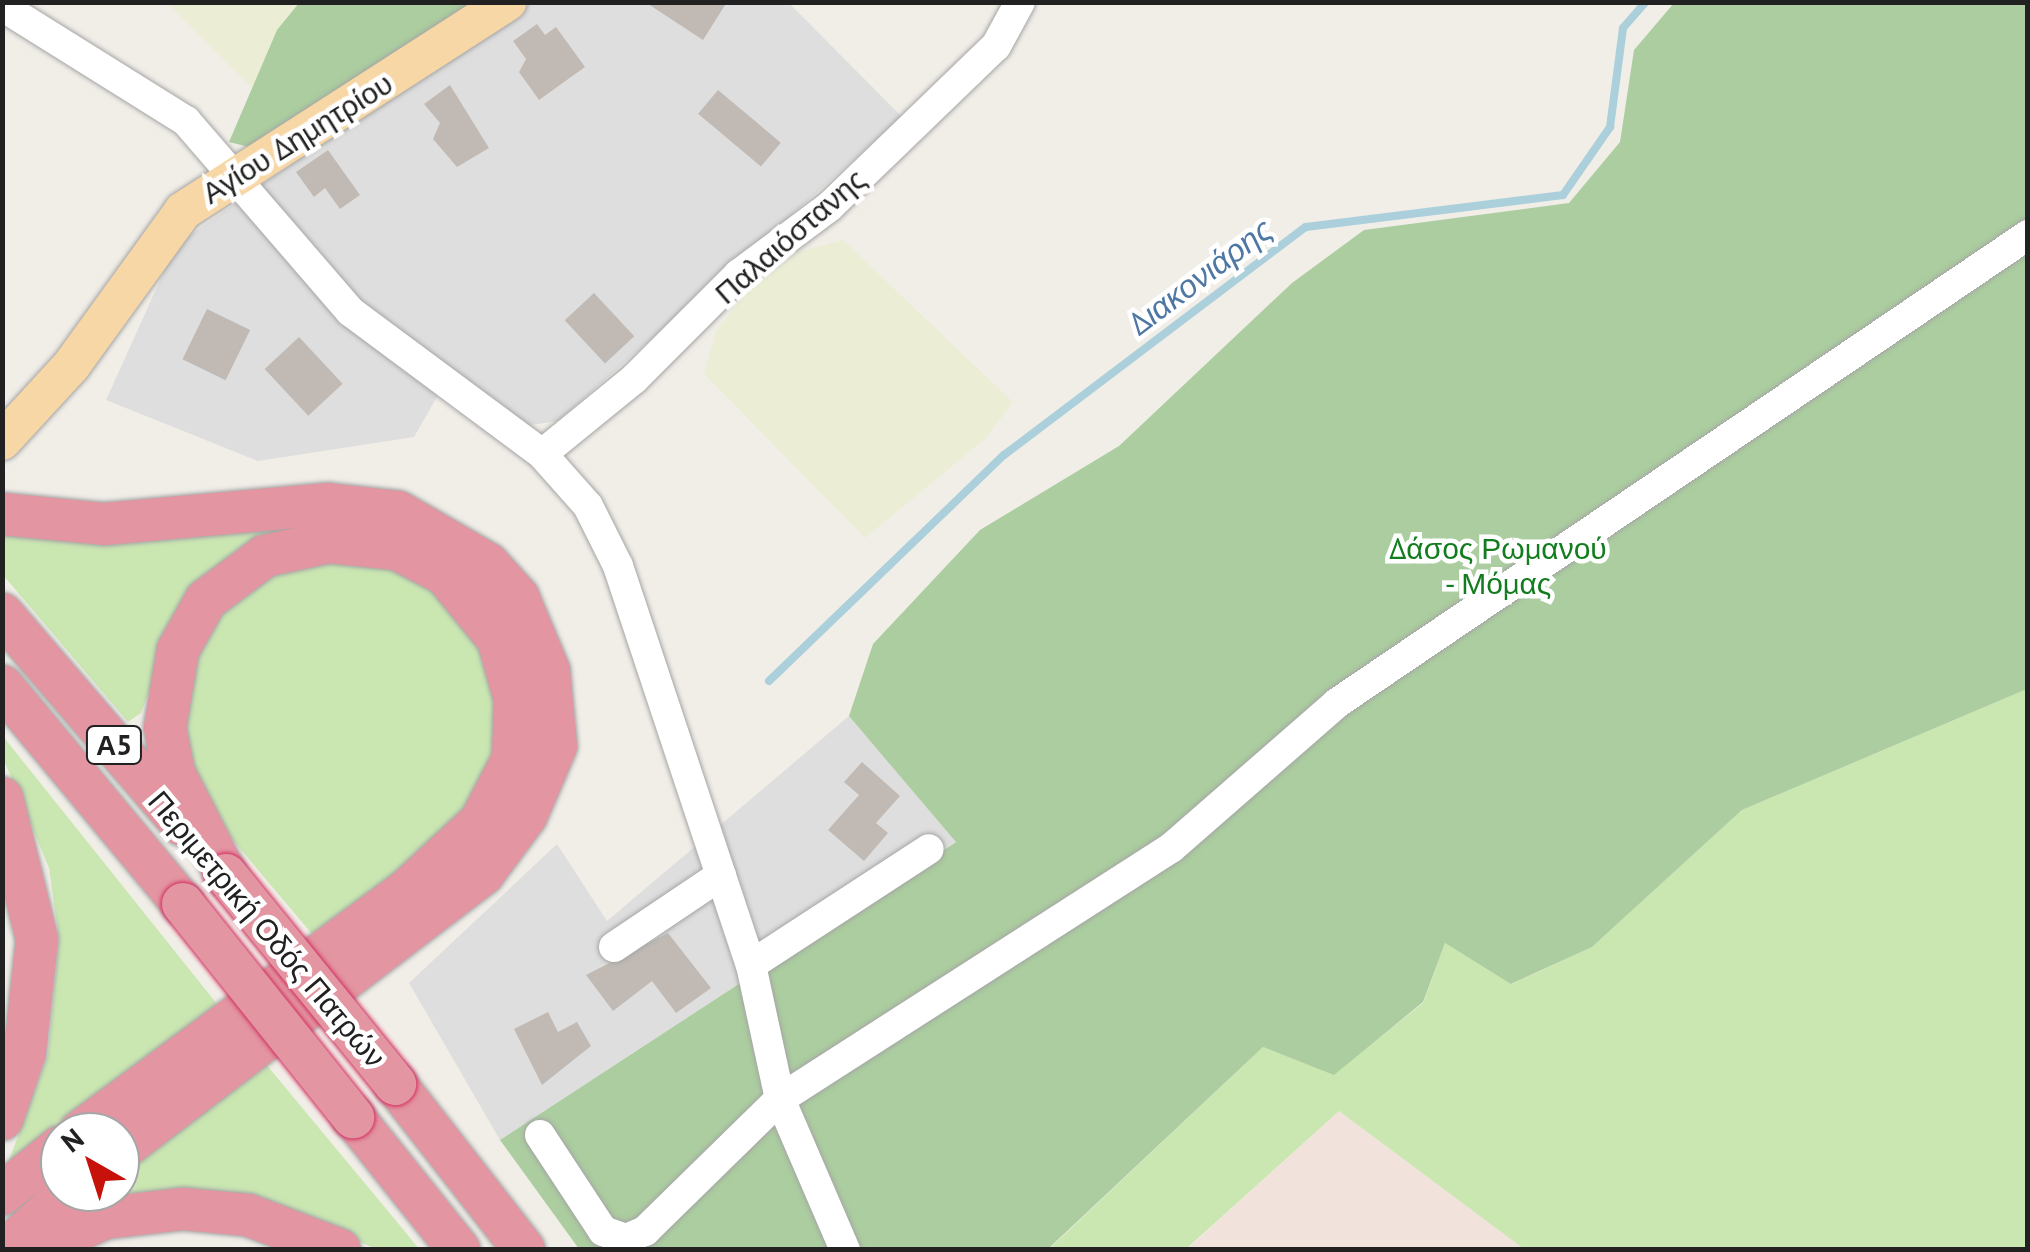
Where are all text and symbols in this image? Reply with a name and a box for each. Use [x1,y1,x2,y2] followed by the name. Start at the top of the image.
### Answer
[195,65,399,211] street label: Αγίου Δημητρίου
[707,161,873,311] street label: Παλαιόστανης
[1121,210,1279,342] water label: Διακονιάρης
[1389,530,1607,600] park label: Δάσος Ρωμανού - Μόμας
[84,722,144,768] road number: Α5
[141,784,393,1074] street label: Περιμετρική Οδός Πατρών
[40,1112,140,1212] north arrow
[53,1120,91,1160] text: N

